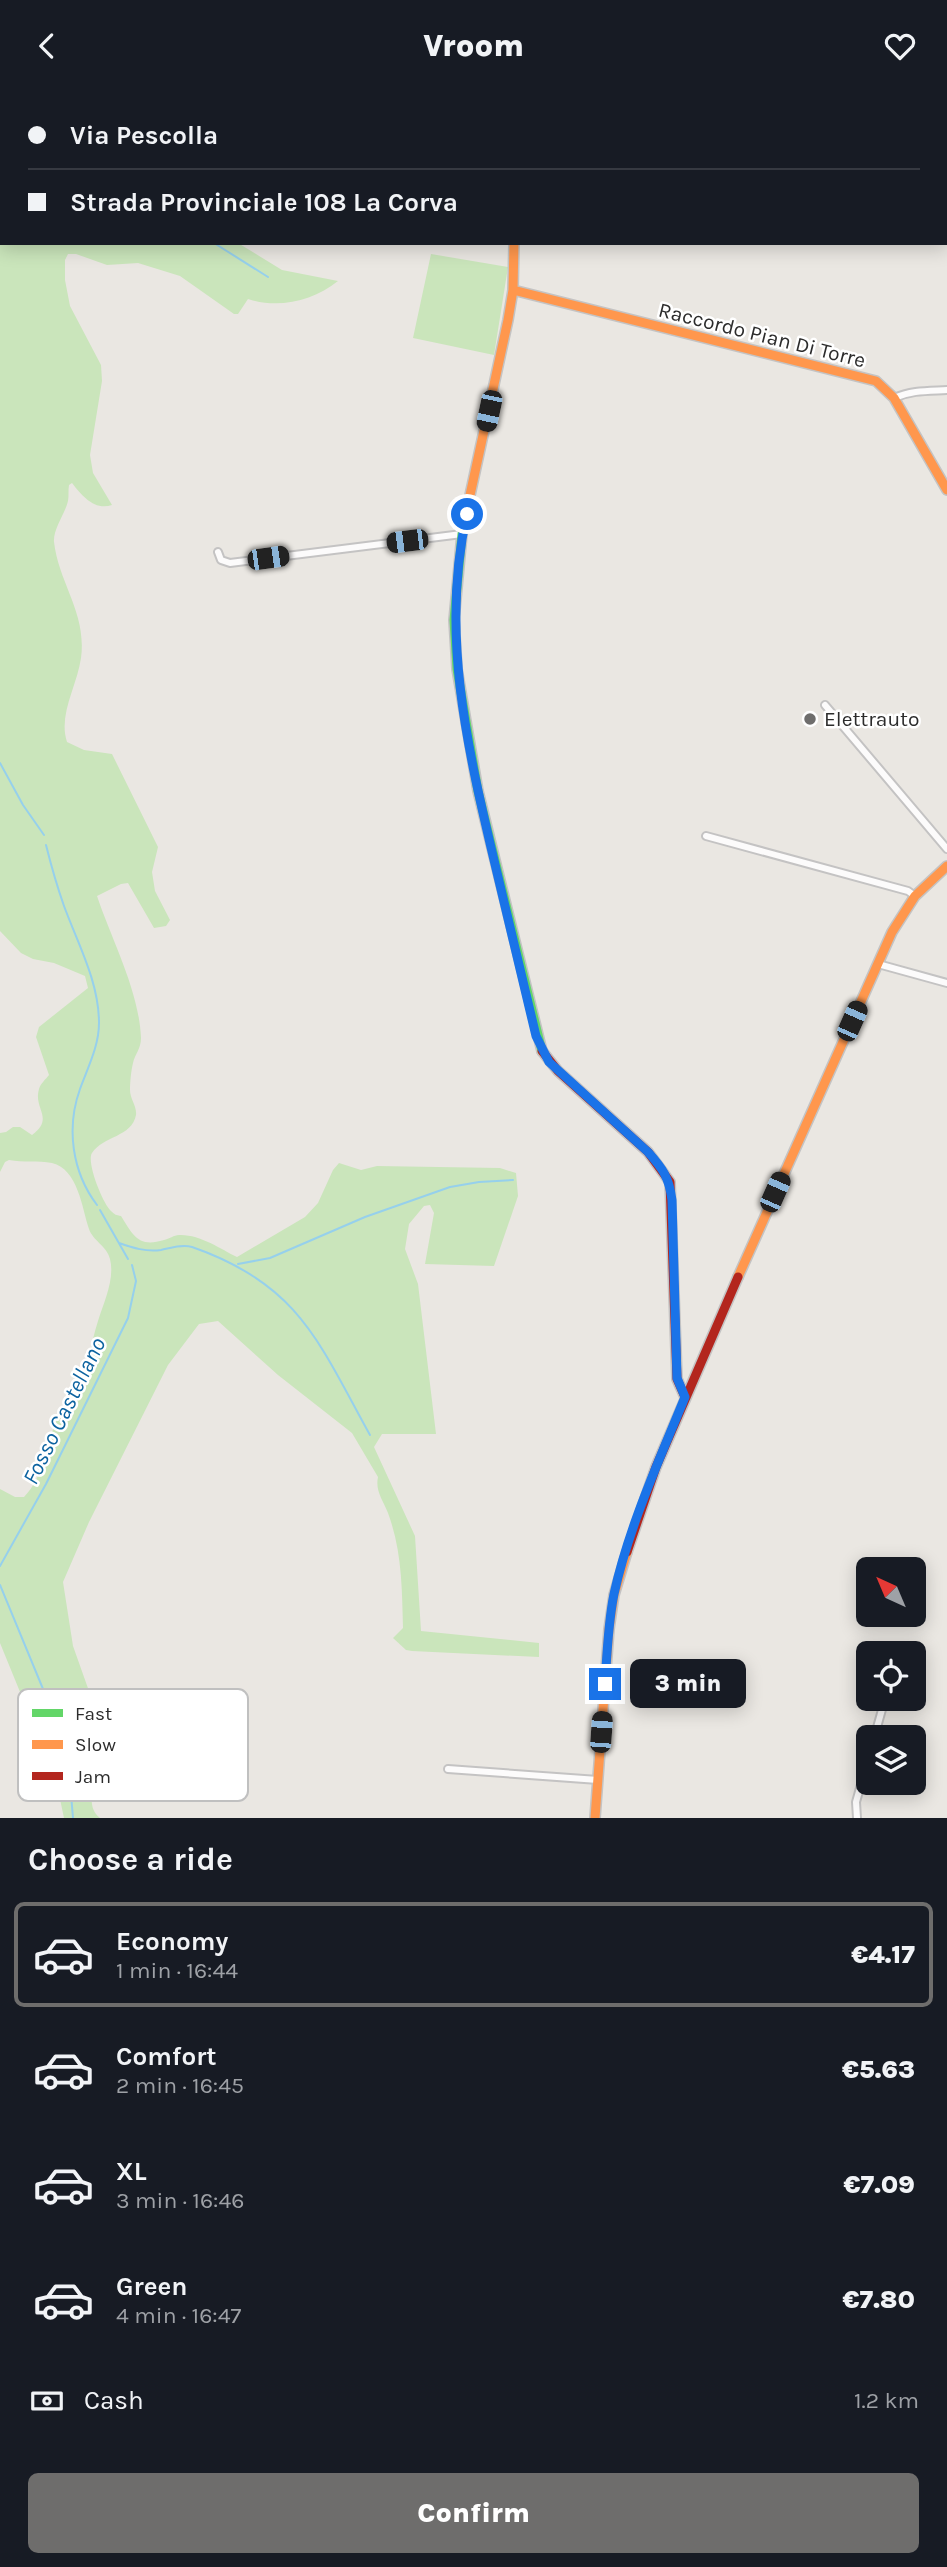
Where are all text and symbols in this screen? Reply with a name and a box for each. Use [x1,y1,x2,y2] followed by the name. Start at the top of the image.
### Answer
[28,27,66,65] icon: back
[423,27,524,64] text: Vroom
[881,27,919,65] icon: heart
[70,120,218,151] text: Via Pescolla
[70,187,458,218] text: Strada Provinciale 108 La Corva
[656,298,868,372] street label: Raccordo Pian Di Torre
[475,388,504,434] car
[451,498,483,530] route start
[385,528,430,554] car
[246,545,291,571] car
[824,707,920,731] place label: Elettrauto
[802,711,818,727] marker: Elettrauto
[834,998,871,1044] car
[757,1169,794,1215] car
[17,1333,111,1489] water label: Fosso Castellano
[856,1557,926,1627] north arrow
[856,1557,926,1795] map controls
[856,1641,926,1711] button: locate
[630,1659,745,1709] callout: 3 min
[589,1668,621,1700] route end
[655,1670,721,1697] text: 3 min
[18,1689,248,1801] legend
[75,1703,112,1725] text: Fast
[590,1710,613,1754] car
[856,1725,926,1795] button: layers
[75,1734,116,1756] text: Slow
[75,1766,111,1788] text: Jam
[28,1841,233,1878] text: Choose a ride
[32,1923,95,1986] icon: car
[116,1926,228,1957] text: Economy
[851,1939,915,1970] text: €4.17
[116,1957,238,1984] text: 1 min · 16:44
[32,2038,95,2101] icon: car
[116,2041,217,2072] text: Comfort
[842,2054,915,2085] text: €5.63
[116,2072,244,2099] text: 2 min · 16:45
[32,2153,95,2216] icon: car
[116,2156,147,2187] text: XL
[843,2169,915,2200] text: €7.09
[116,2187,244,2214] text: 3 min · 16:46
[32,2268,95,2331] icon: car
[116,2271,188,2302] text: Green
[842,2284,915,2315] text: €7.80
[116,2302,241,2329] text: 4 min · 16:47
[28,2382,66,2420] icon: cash
[84,2385,144,2416] text: Cash
[854,2387,919,2414] text: 1.2 km
[28,2473,919,2553] button: Confirm

